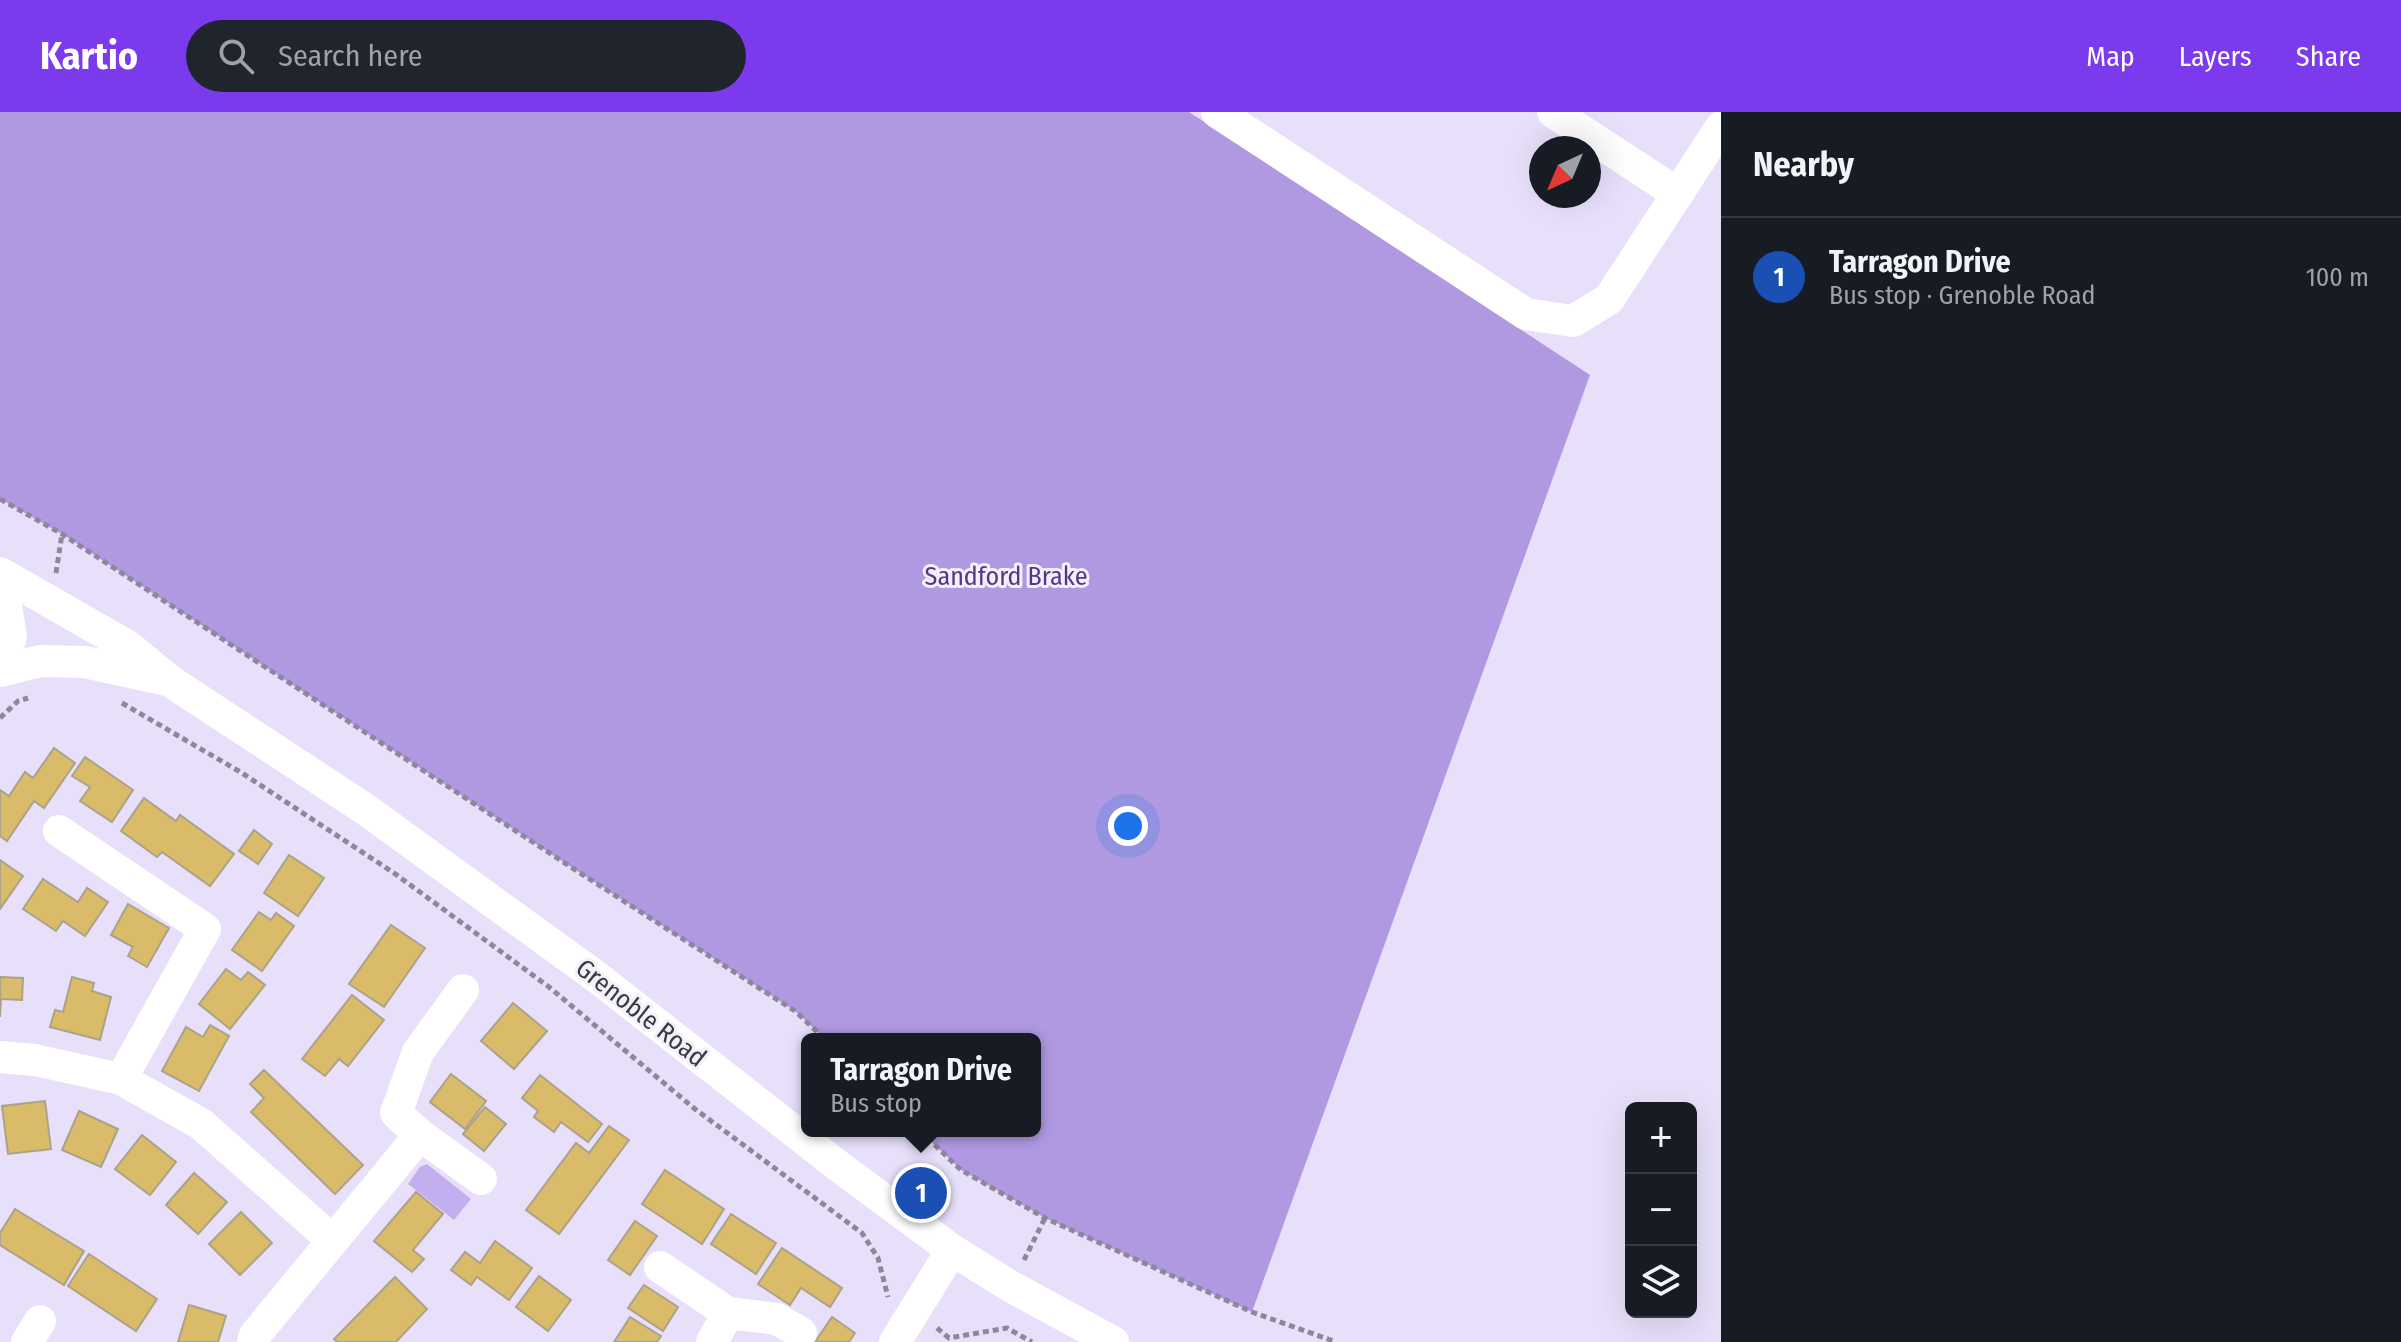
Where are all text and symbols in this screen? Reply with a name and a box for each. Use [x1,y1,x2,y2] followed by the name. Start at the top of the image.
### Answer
[186,20,746,92] search box
[40,33,138,79] text: Kartio
[214,34,258,78] icon: search
[278,38,423,74] text: Search here
[2086,40,2135,73] text: Map
[2179,40,2252,73] text: Layers
[2296,40,2361,73] text: Share
[1529,136,1601,208] north arrow
[1753,144,1854,185] text: Nearby
[1829,244,2011,280] text: Tarragon Drive
[1774,262,1785,293] text: 1
[2306,262,2369,293] text: 100 m
[1829,280,2095,311] text: Bus stop · Grenoble Road
[925,561,1088,592] park label: Sandford Brake
[1108,806,1148,846] your location
[570,952,712,1074] street label: Grenoble Road
[801,1033,1041,1137] popup
[830,1052,1012,1088] text: Tarragon Drive
[830,1088,922,1119] text: Bus stop
[1625,1102,1697,1318] map controls
[1625,1102,1697,1174] button: +
[895,1163,947,1223] pin: 1
[1625,1174,1697,1246] button: −
[1625,1246,1697,1318] button: layers

